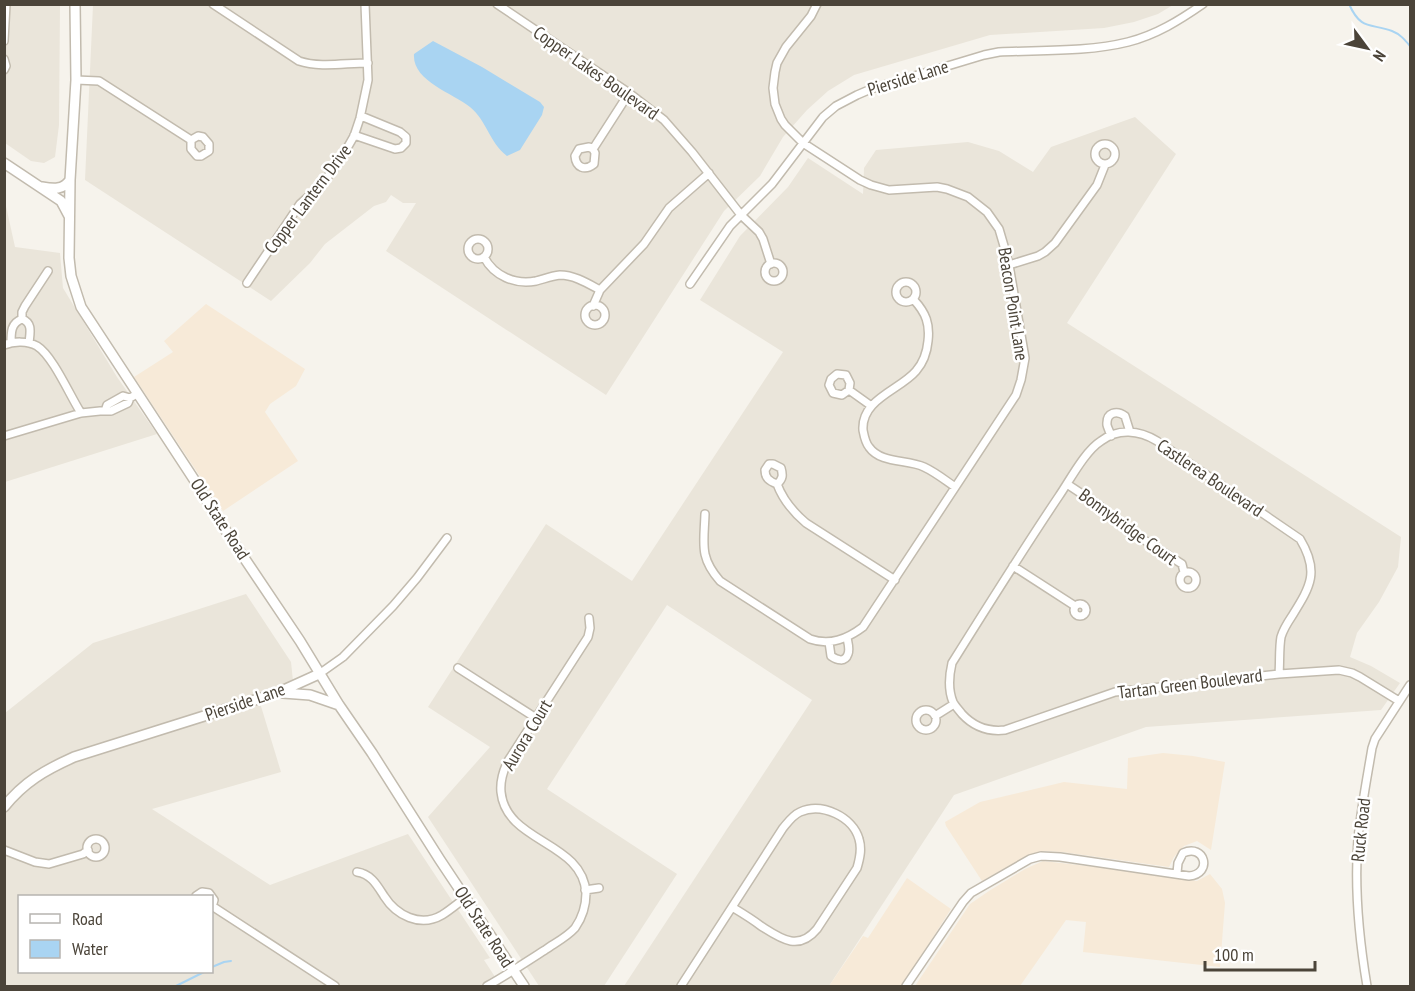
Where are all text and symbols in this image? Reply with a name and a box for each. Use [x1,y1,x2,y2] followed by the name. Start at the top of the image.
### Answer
[1337,18,1397,78] north arrow
[529,21,664,125] street label: Copper Lakes Boulevard
[1369,47,1390,65] text: N
[865,54,951,101] street label: Pierside Lane
[259,139,356,258] street label: Copper Lantern Drive
[993,246,1034,362] street label: Beacon Point Lane
[1153,434,1268,522] street label: Castlerea Boulevard
[186,474,255,564] street label: Old State Road
[1075,483,1182,570] street label: Bonnybridge Court
[1116,663,1264,704] street label: Tartan Green Boulevard
[202,677,288,726] street label: Pierside Lane
[496,695,557,774] street label: Aurora Court
[1346,797,1375,863] street label: Ruck Road
[450,882,519,972] street label: Old State Road
[18,895,213,973] legend
[72,907,103,930] text: Road
[1205,934,1314,972] scale bar
[72,937,108,960] text: Water
[1214,943,1254,966] text: 100 m

